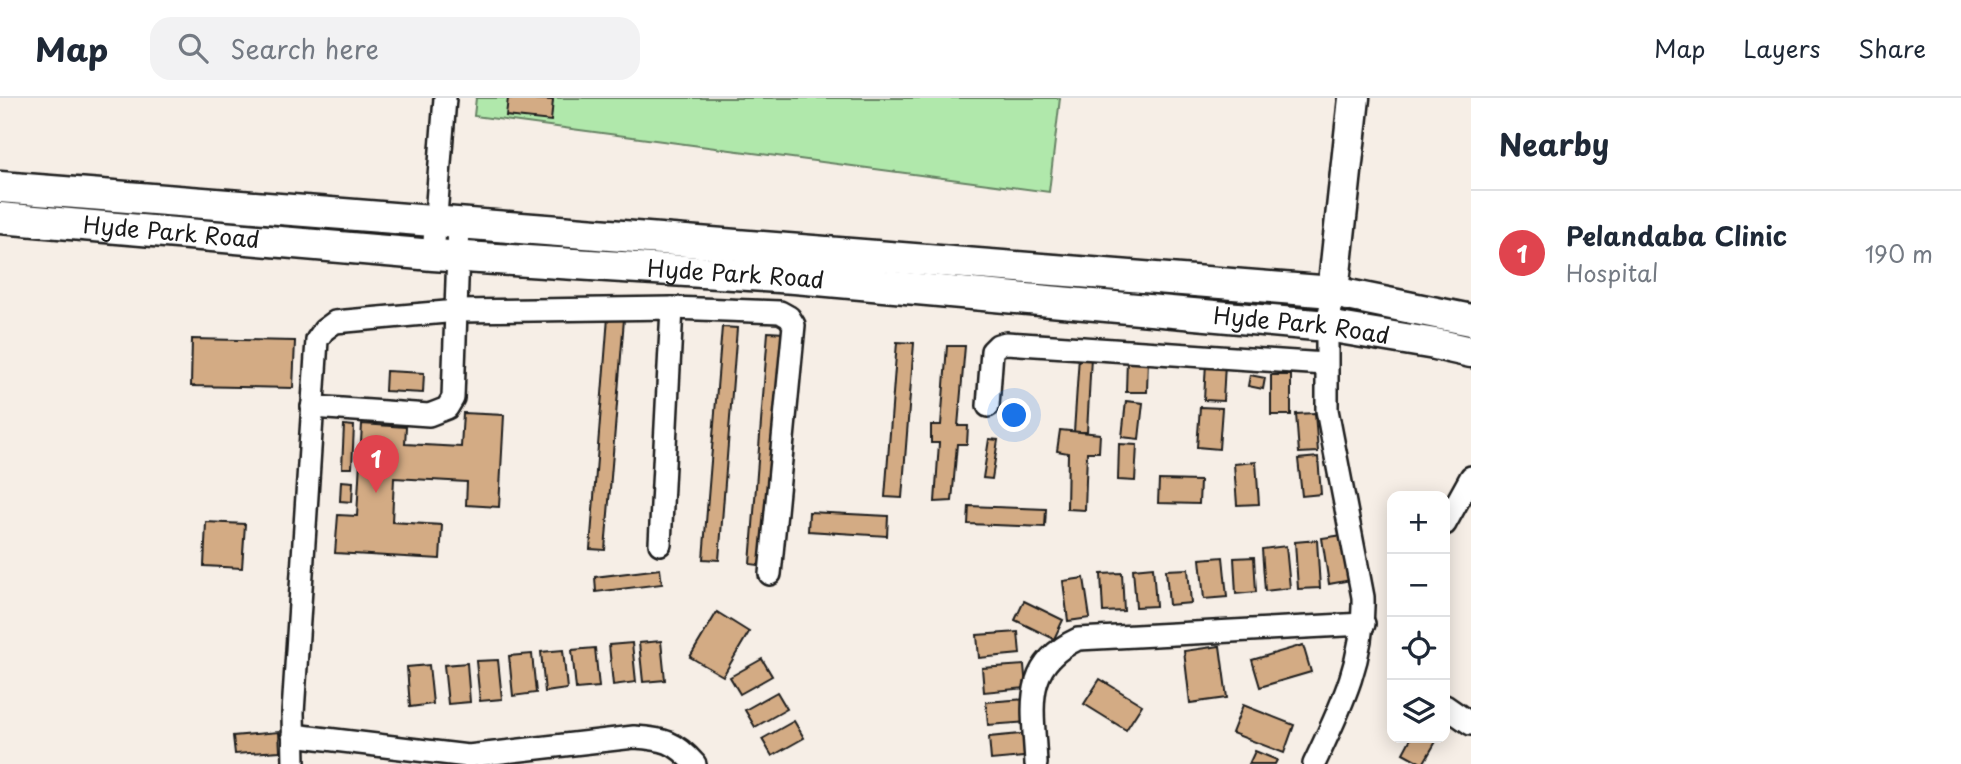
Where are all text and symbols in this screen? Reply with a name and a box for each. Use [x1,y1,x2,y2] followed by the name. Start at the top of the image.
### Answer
[150,17,640,80] search box
[35,23,108,73] text: Map
[174,29,212,67] icon: search
[230,29,379,68] text: Search here
[1654,30,1705,66] text: Map
[1743,30,1820,66] text: Layers
[1858,30,1926,66] text: Share
[1499,121,1609,166] text: Nearby
[82,206,261,256] street label: Hyde Park Road
[1566,216,1787,255] text: Pelandaba Clinic
[1517,236,1528,271] text: 1
[1865,236,1933,271] text: 190 m
[646,250,826,297] street label: Hyde Park Road
[1566,255,1658,290] text: Hospital
[1212,297,1392,352] street label: Hyde Park Road
[997,398,1031,432] your location
[353,435,399,493] pin: 1
[1387,491,1450,743] map controls
[1387,491,1450,554] button: +
[1387,554,1450,617] button: −
[1387,617,1450,680] button: locate
[1387,680,1450,743] button: layers

